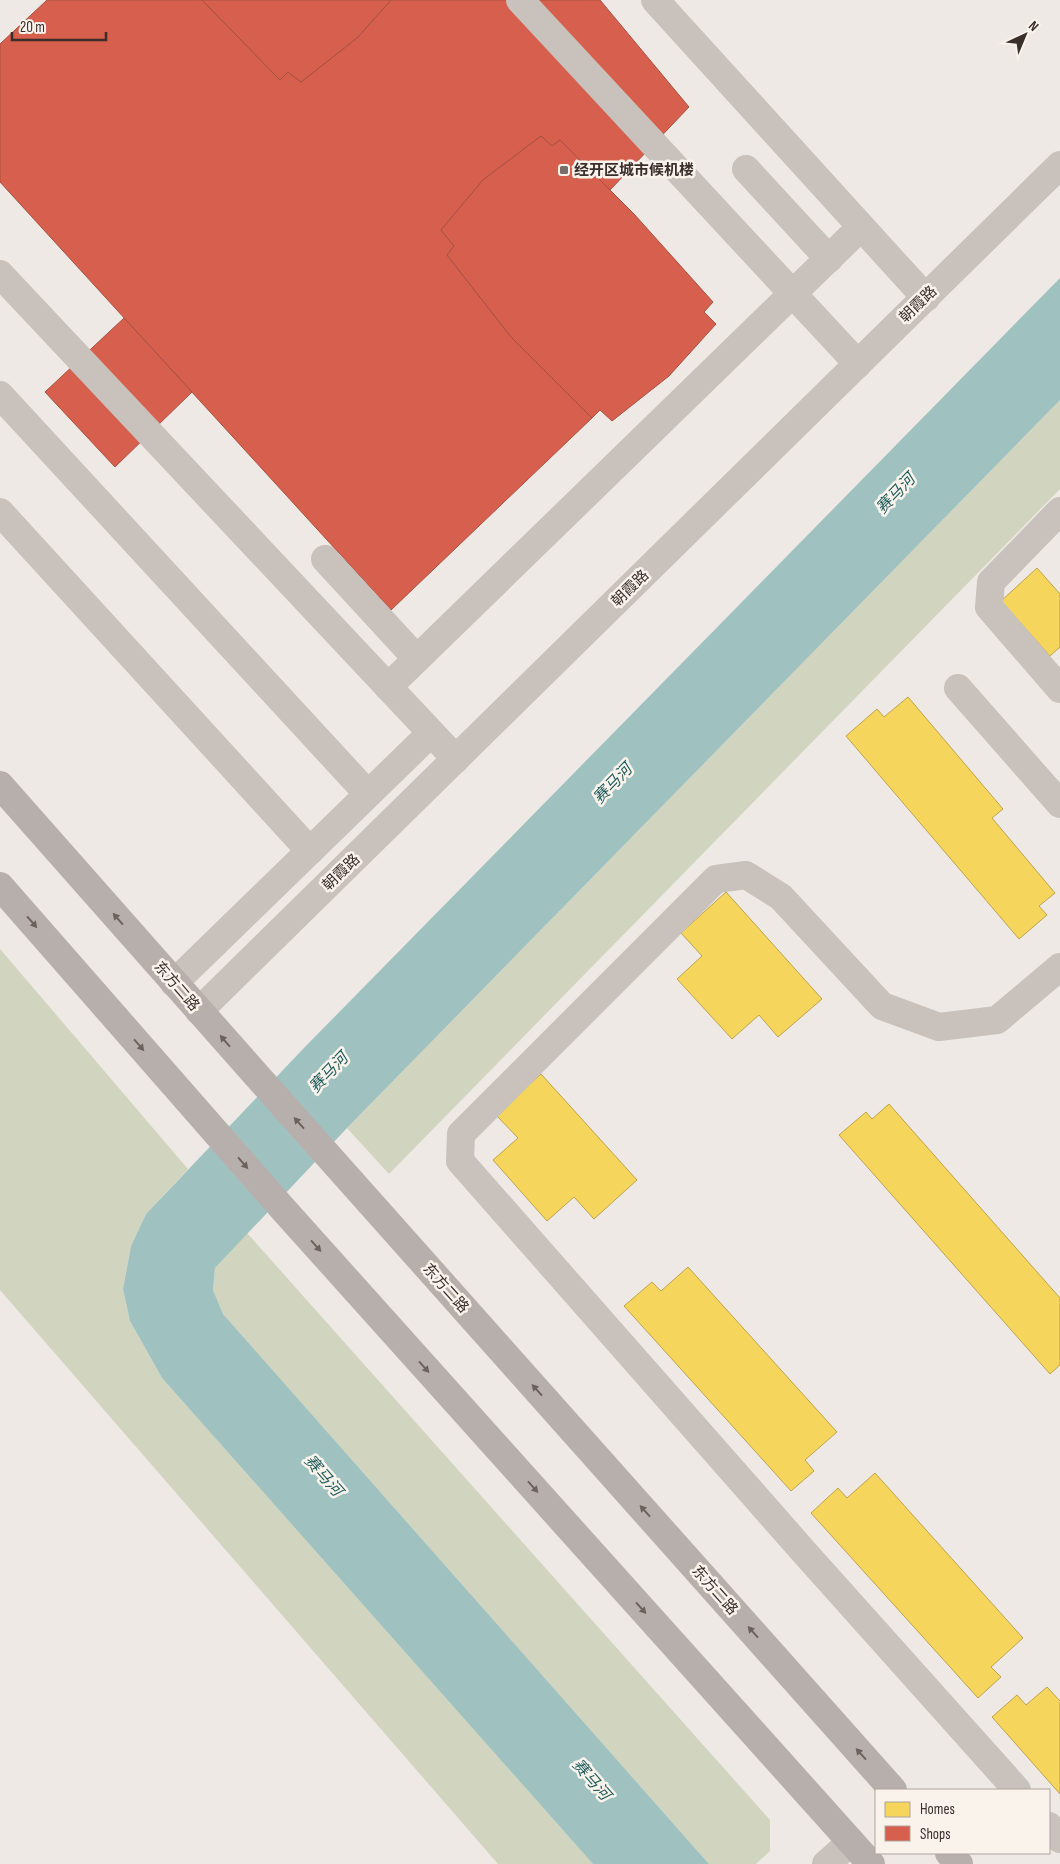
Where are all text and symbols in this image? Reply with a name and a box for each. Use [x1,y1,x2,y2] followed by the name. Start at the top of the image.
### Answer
[12,10,106,42] scale bar
[1000,10,1050,60] north arrow
[1025,17,1042,35] text: N
[20,18,45,37] text: 20 m
[574,161,694,180] place label: 经开区城市候机楼
[558,164,570,176] marker: 经开区城市候机楼
[896,282,941,327] street label: 朝霞路
[873,468,922,518] water label: 赛马河
[608,566,653,611] street label: 朝霞路
[590,758,639,808] water label: 赛马河
[319,850,364,895] street label: 朝霞路
[112,913,124,925] one-way arrow
[26,916,38,928] one-way arrow
[150,957,203,1015] street label: 东方二路
[220,1034,231,1047] one-way arrow
[133,1038,145,1050] one-way arrow
[306,1047,355,1097] water label: 赛马河
[293,1118,305,1130] one-way arrow
[237,1156,248,1169] one-way arrow
[310,1239,322,1251] one-way arrow
[418,1260,473,1317] street label: 东方二路
[419,1360,430,1373] one-way arrow
[531,1384,543,1396] one-way arrow
[300,1452,348,1503] water label: 赛马河
[527,1481,539,1493] one-way arrow
[640,1505,651,1517] one-way arrow
[687,1562,742,1619] street label: 东方二路
[636,1602,647,1615] one-way arrow
[747,1627,759,1639] one-way arrow
[855,1748,867,1760] one-way arrow
[568,1756,616,1807] water label: 赛马河
[875,1789,1050,1854] legend
[920,1800,955,1819] text: Homes
[920,1825,951,1844] text: Shops

